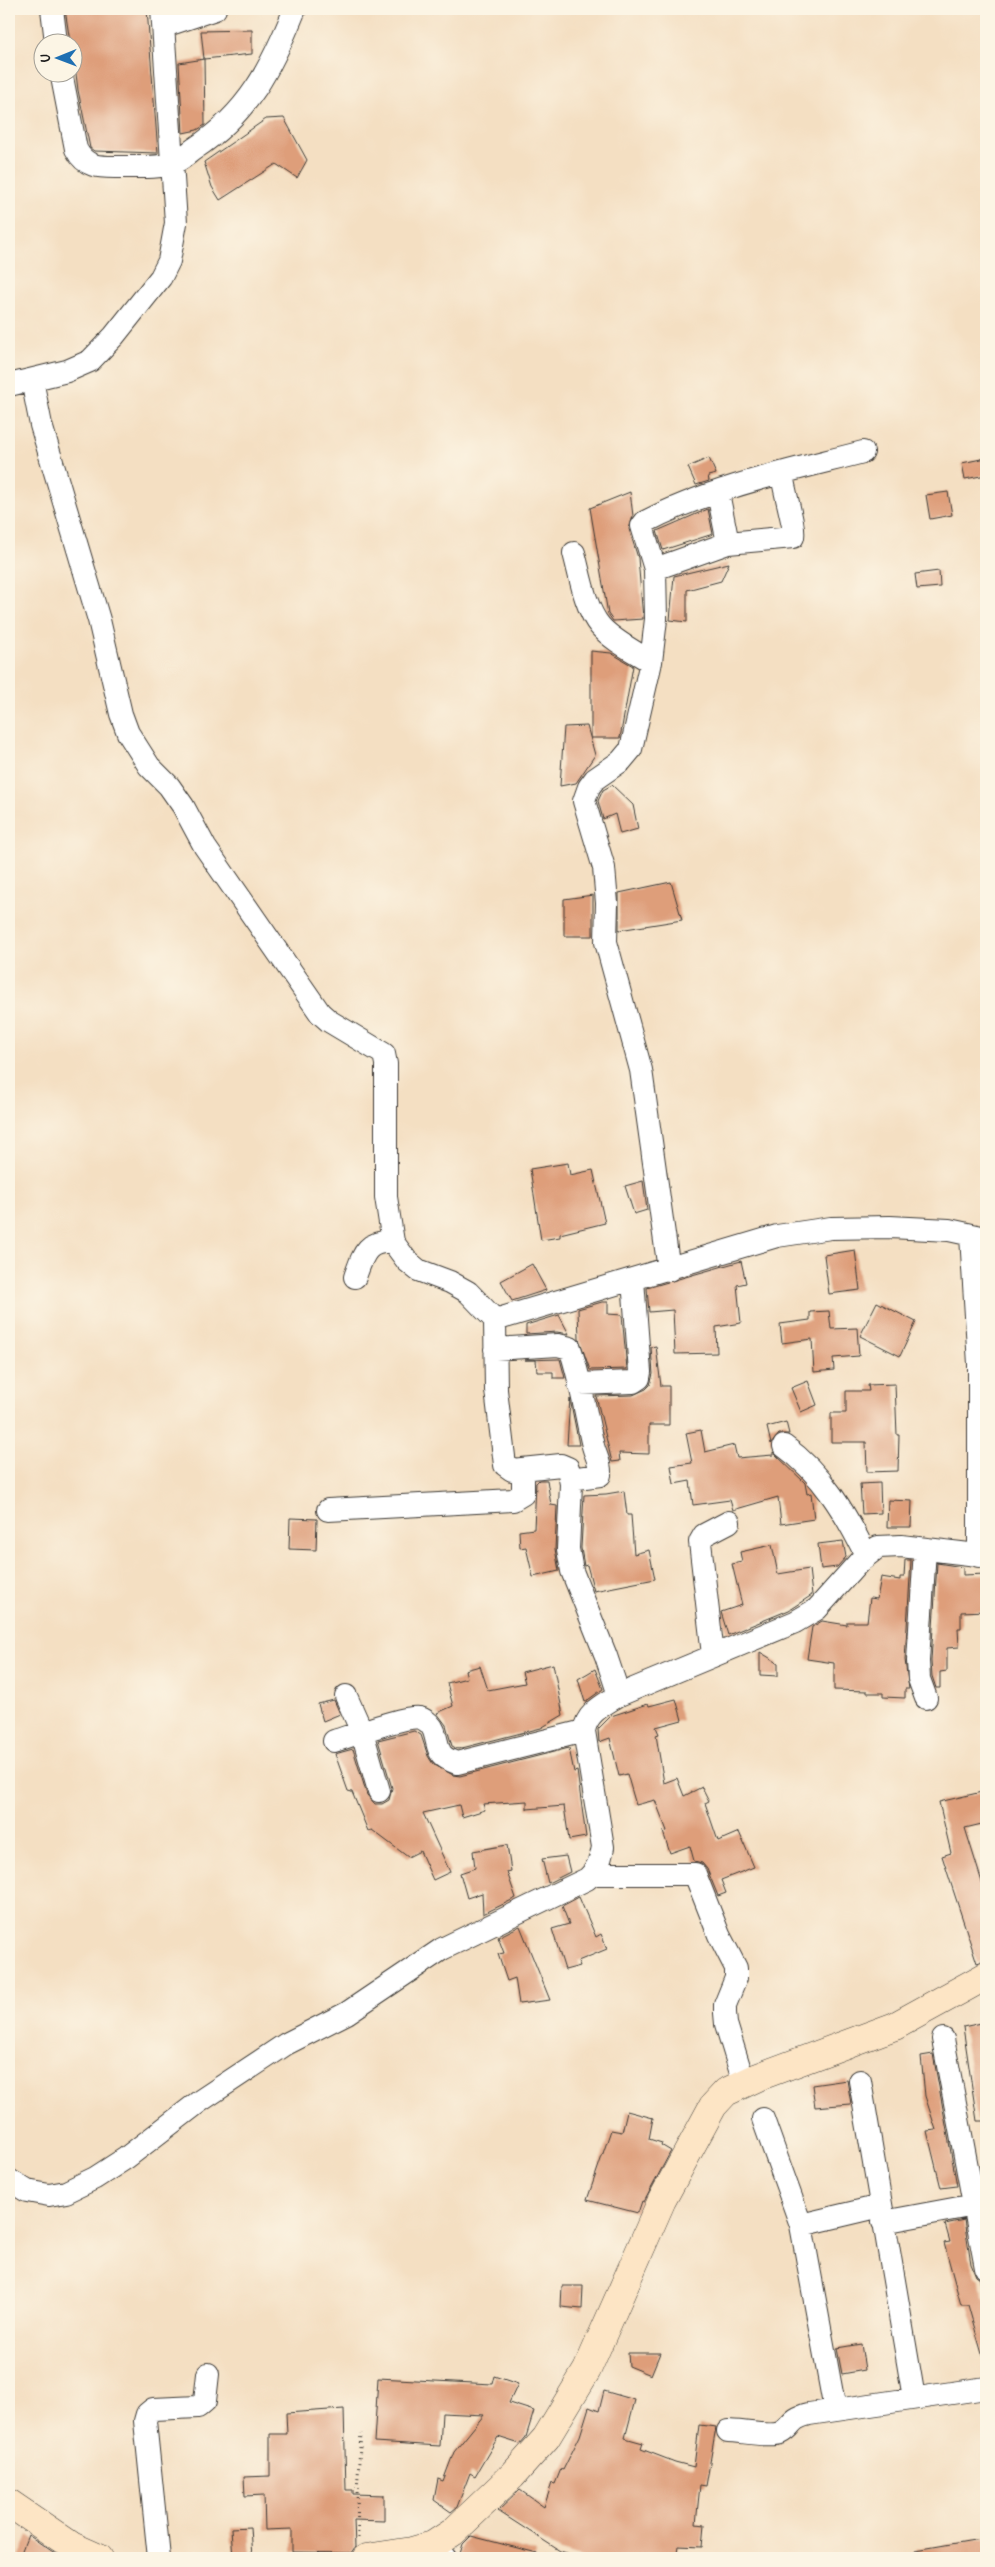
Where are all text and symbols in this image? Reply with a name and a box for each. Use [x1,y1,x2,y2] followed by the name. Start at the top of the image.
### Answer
[32,32,82,82] north arrow
[35,54,54,62] text: U

